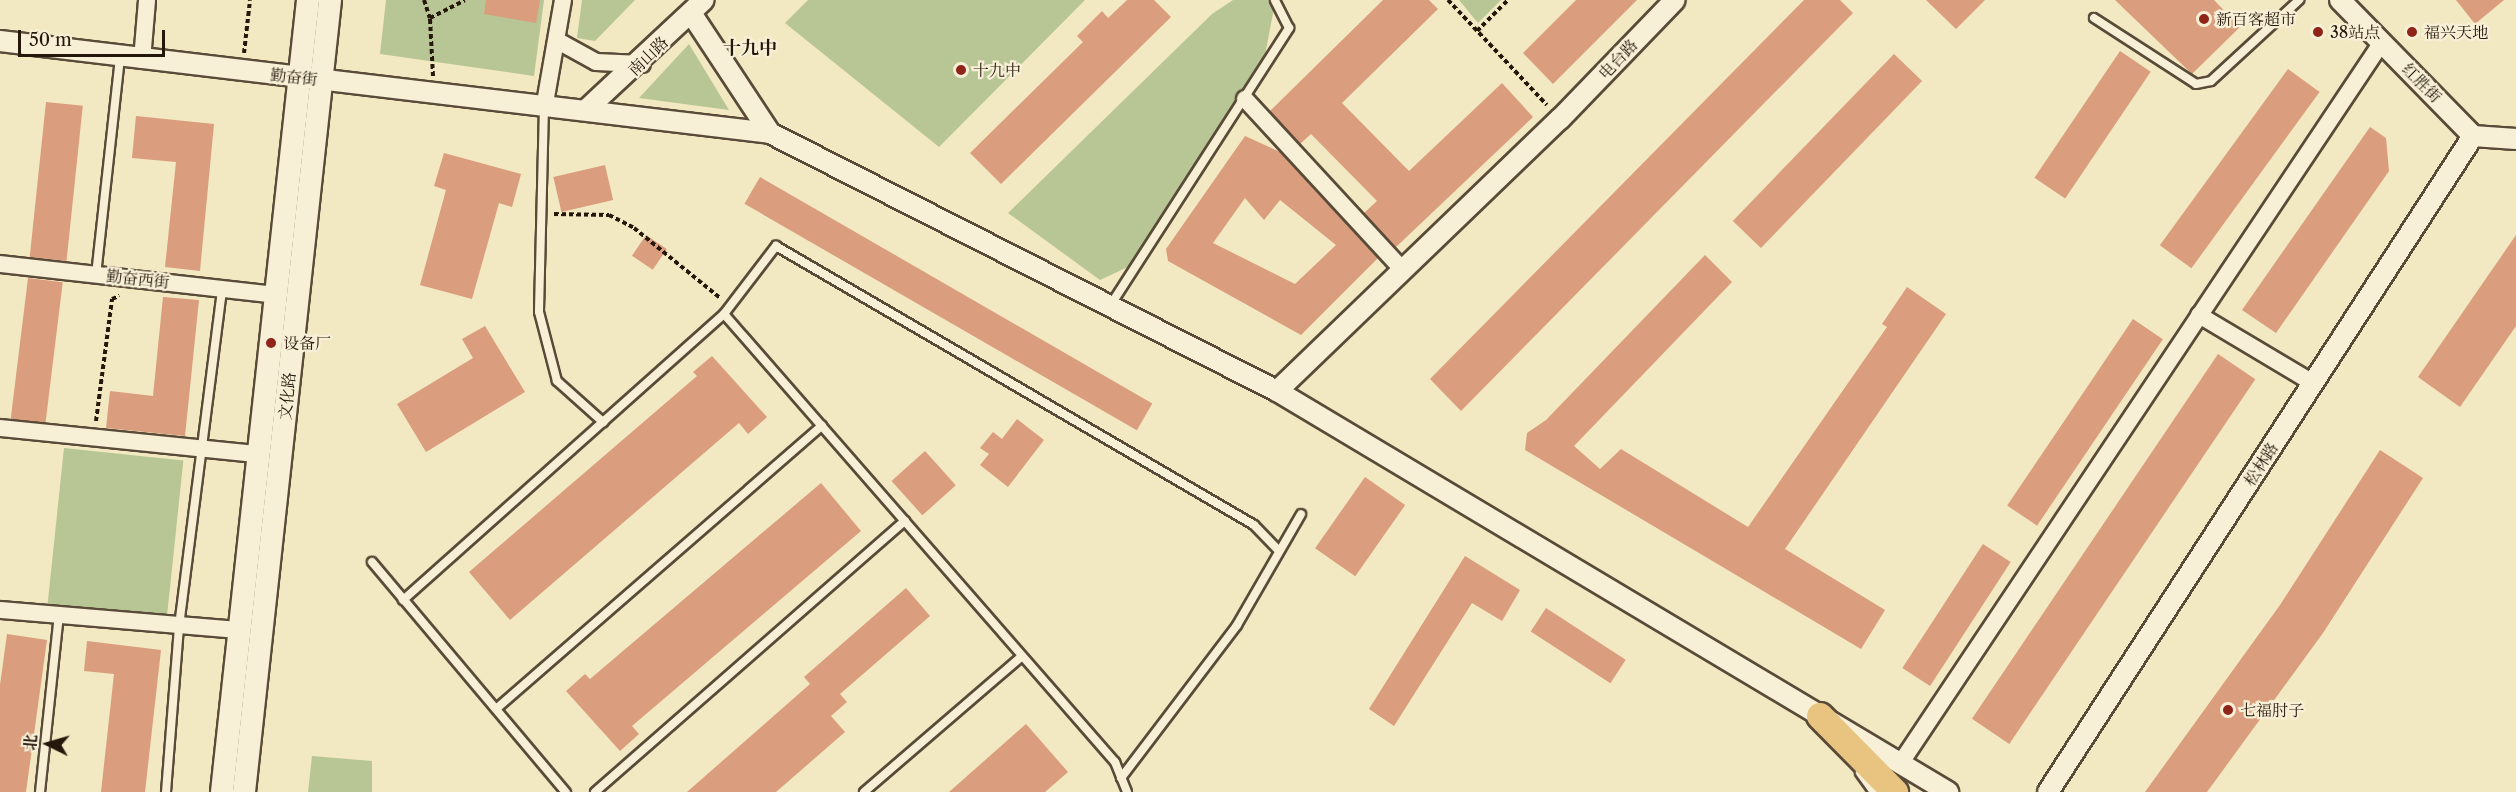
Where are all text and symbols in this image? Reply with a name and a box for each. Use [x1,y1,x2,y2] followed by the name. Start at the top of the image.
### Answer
[2216,9,2296,29] place label: 新百客超市
[2197,12,2211,26] marker: 新百客超市
[21,18,168,56] scale bar
[2330,22,2380,42] place label: 38站点
[2424,22,2488,42] place label: 福兴天地
[2311,25,2325,39] marker: 38站点
[2405,25,2419,39] marker: 福兴天地
[29,29,72,51] text: 50 m
[624,32,672,80] street label: 南山路
[1594,35,1642,83] street label: 电台路
[723,37,777,59] district label: 十九中
[2398,59,2446,107] street label: 红胜街
[973,60,1021,80] place label: 十九中
[954,63,968,77] marker: 十九中
[269,65,319,89] street label: 勤奋街
[105,266,171,292] street label: 勤奋西街
[283,333,331,353] place label: 设备厂
[264,336,278,350] marker: 设备厂
[275,371,299,421] street label: 文化路
[2240,439,2282,489] street label: 松林路
[2240,700,2304,720] place label: 七福肘子
[2221,703,2235,717] marker: 七福肘子
[18,714,78,774] north arrow
[19,734,41,751] text: 北

